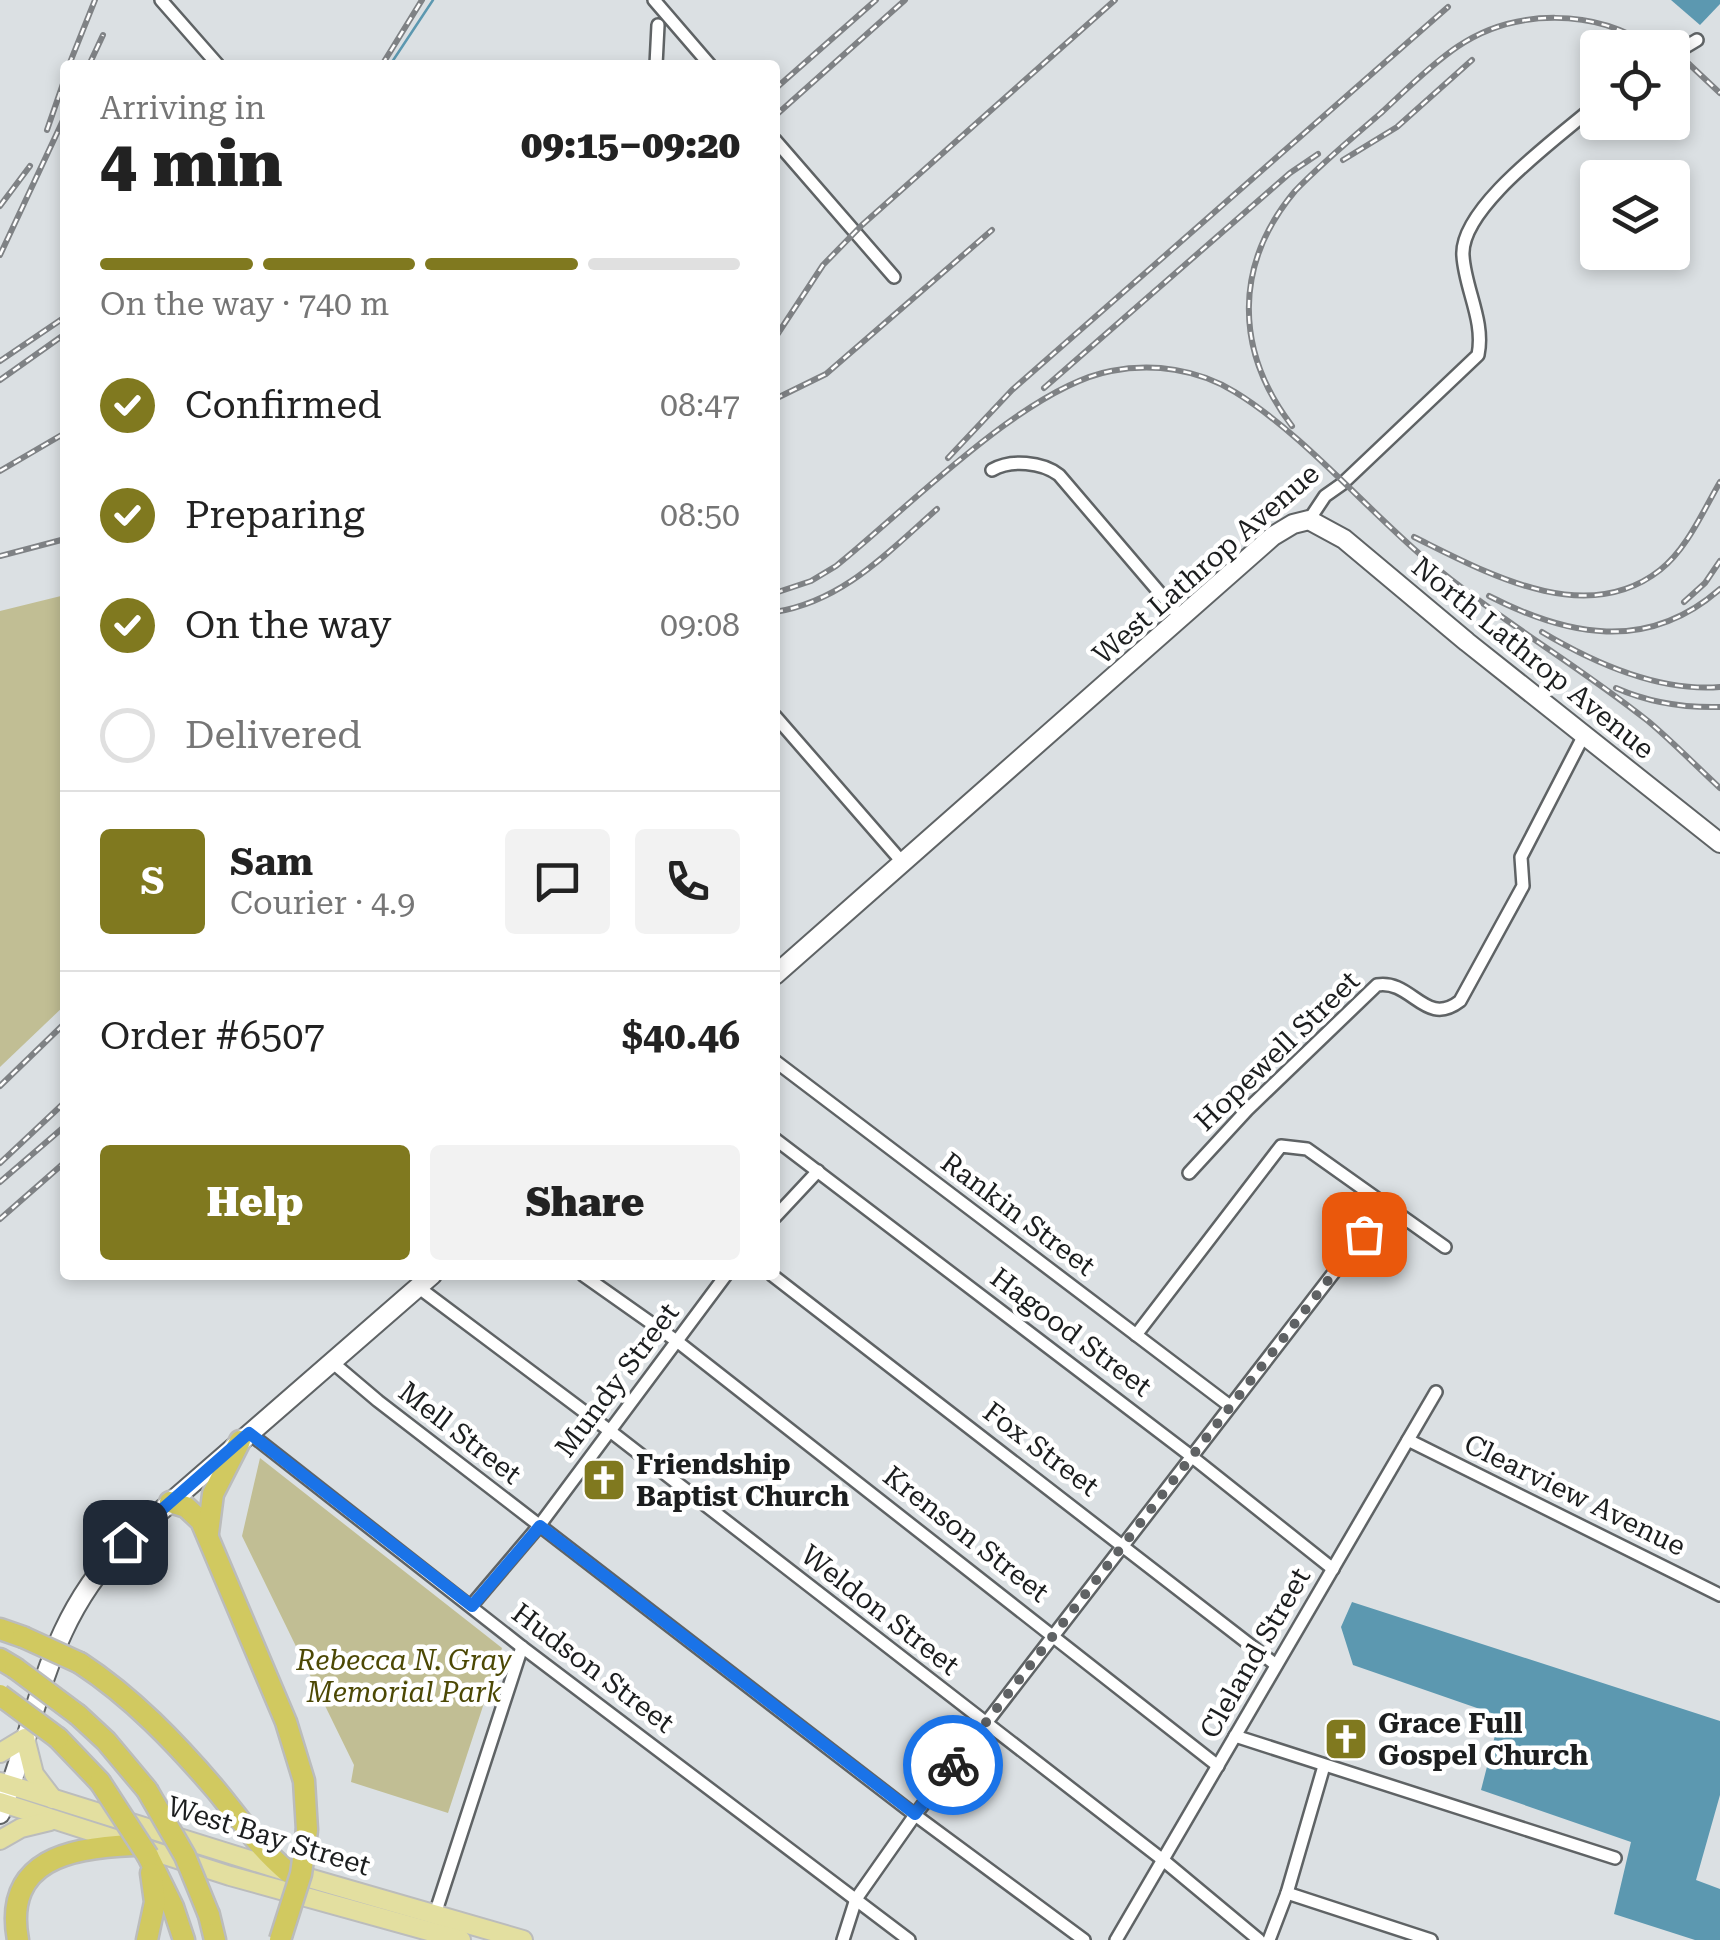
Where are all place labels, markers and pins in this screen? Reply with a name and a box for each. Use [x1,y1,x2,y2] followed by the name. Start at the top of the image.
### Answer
[1322,1192,1407,1277] pin
[636,1448,849,1513] place label: Friendship Baptist Church
[581,1457,627,1503] church icon: Friendship Baptist Church
[83,1500,168,1585] pin
[1378,1707,1588,1772] place label: Grace Full Gospel Church
[1323,1716,1369,1762] church icon: Grace Full Gospel Church

